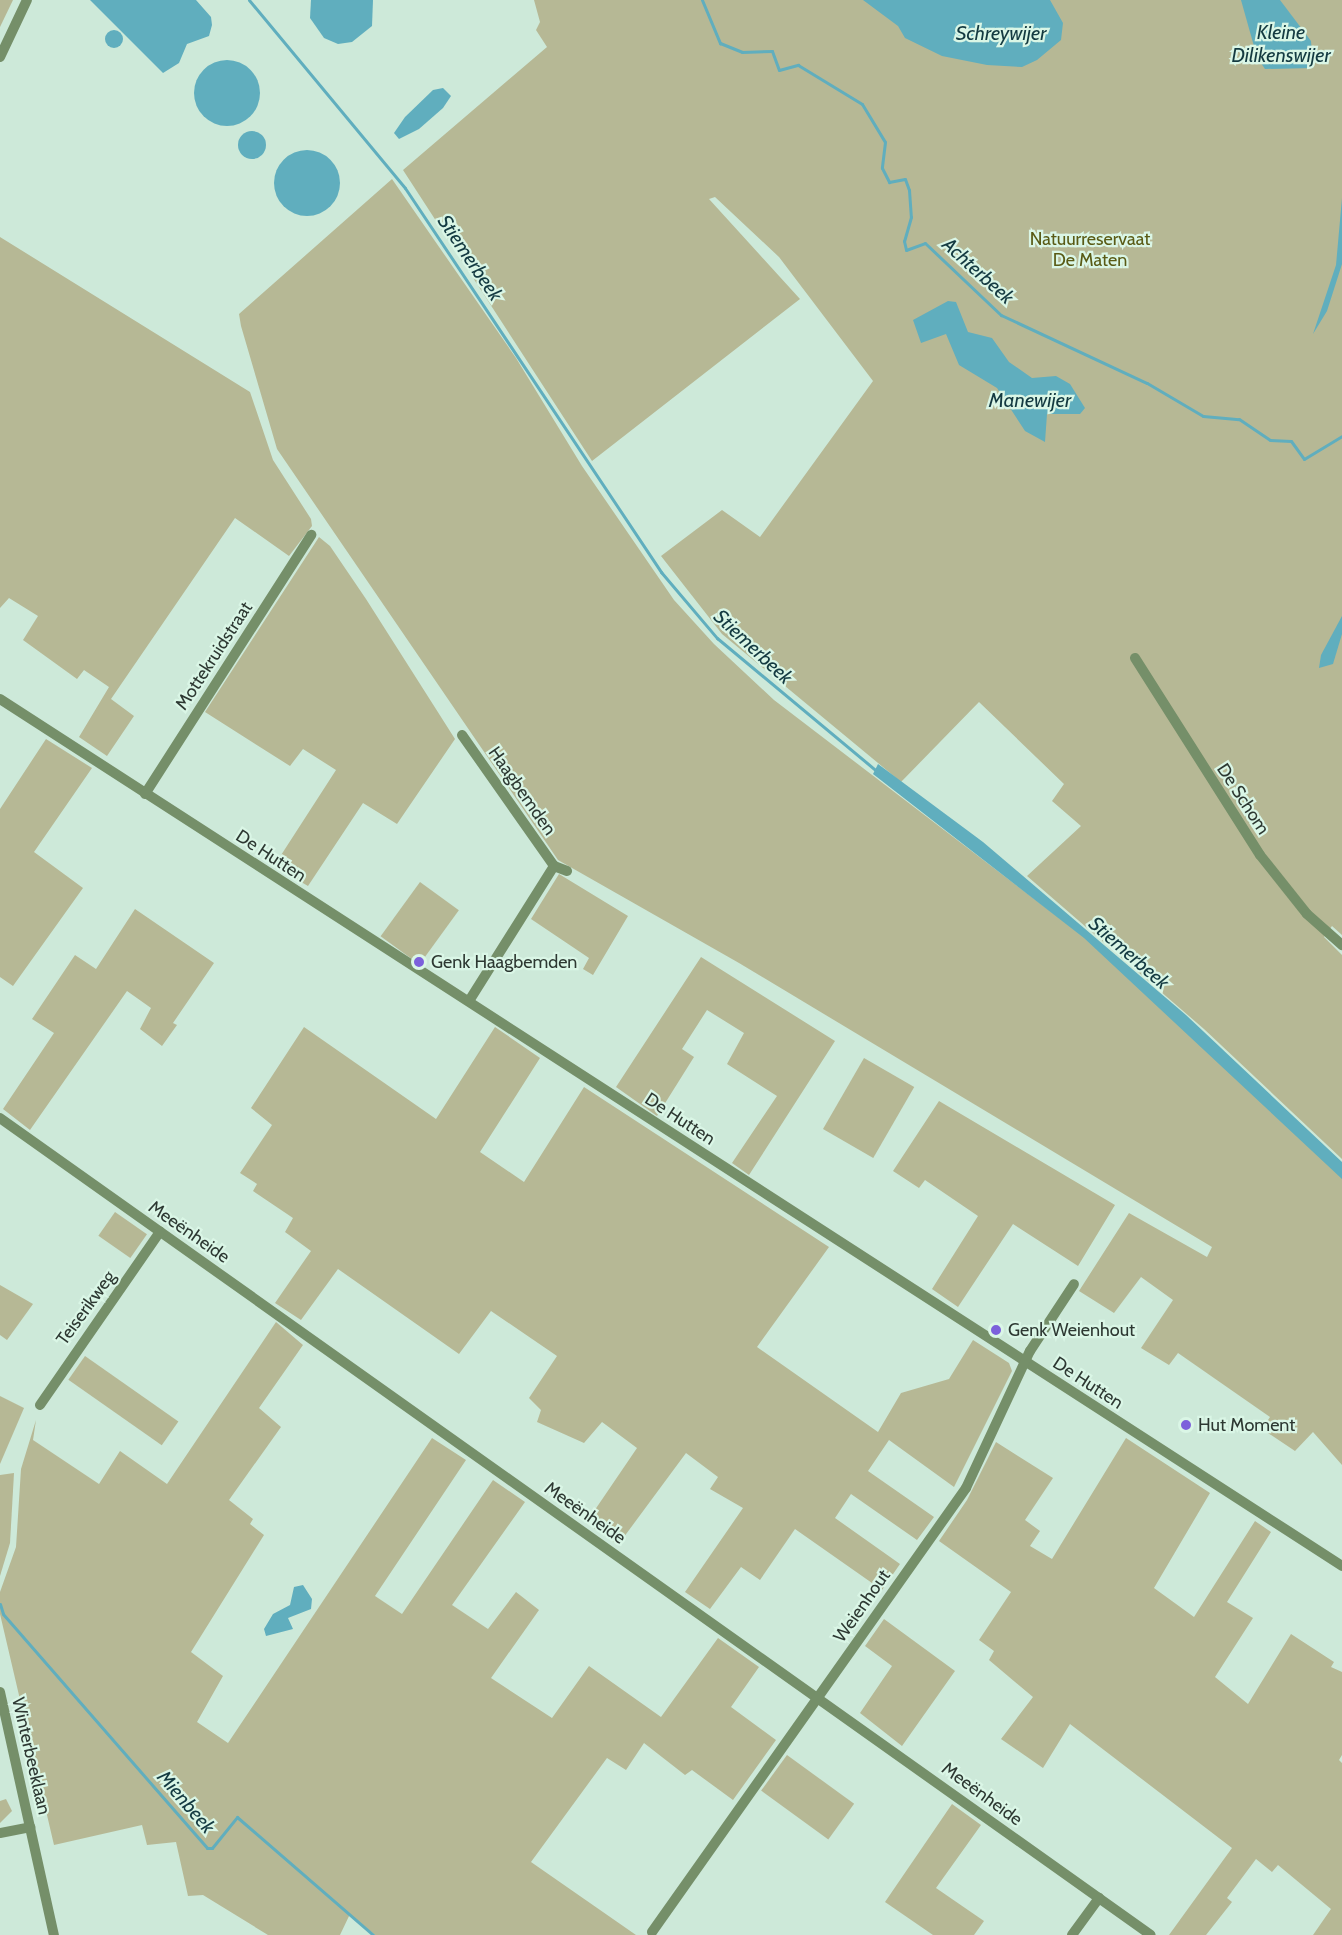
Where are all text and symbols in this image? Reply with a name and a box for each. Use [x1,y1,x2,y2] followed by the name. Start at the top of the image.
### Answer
[1231,20,1331,67] water label: Kleine Dilikenswijer
[956,21,1046,45] water label: Schreywijer
[432,210,508,306] water label: Stiemerbeek
[1030,229,1150,272] park label: Natuurreservaat De Maten
[937,233,1019,309] water label: Achterbeek
[989,388,1071,412] water label: Manewijer
[171,598,257,714] street label: Mottekruidstraat
[709,605,797,689] water label: Stiemerbeek
[484,743,560,839] street label: Haagbemden
[1212,759,1274,839] street label: De Schom
[232,825,310,887] street label: De Hutten
[1084,912,1174,994] water label: Stiemerbeek
[431,951,577,973] place label: Genk Haagbemden
[412,955,426,969] marker: Genk Haagbemden
[641,1088,719,1150] street label: De Hutten
[144,1196,234,1268] street label: Meeënheide
[52,1267,120,1349] street label: Teiserikweg
[1008,1319,1135,1341] place label: Genk Weienhout
[989,1323,1003,1337] marker: Genk Weienhout
[1049,1352,1127,1414] street label: De Hutten
[1198,1414,1295,1436] place label: Hut Moment
[1179,1418,1193,1432] marker: Hut Moment
[540,1477,630,1549] street label: Meeënheide
[829,1565,895,1647] street label: Weienhout
[7,1695,55,1817] street label: Winterbeeklaan
[938,1758,1026,1830] street label: Meeënheide
[152,1766,220,1838] water label: Mienbeek

